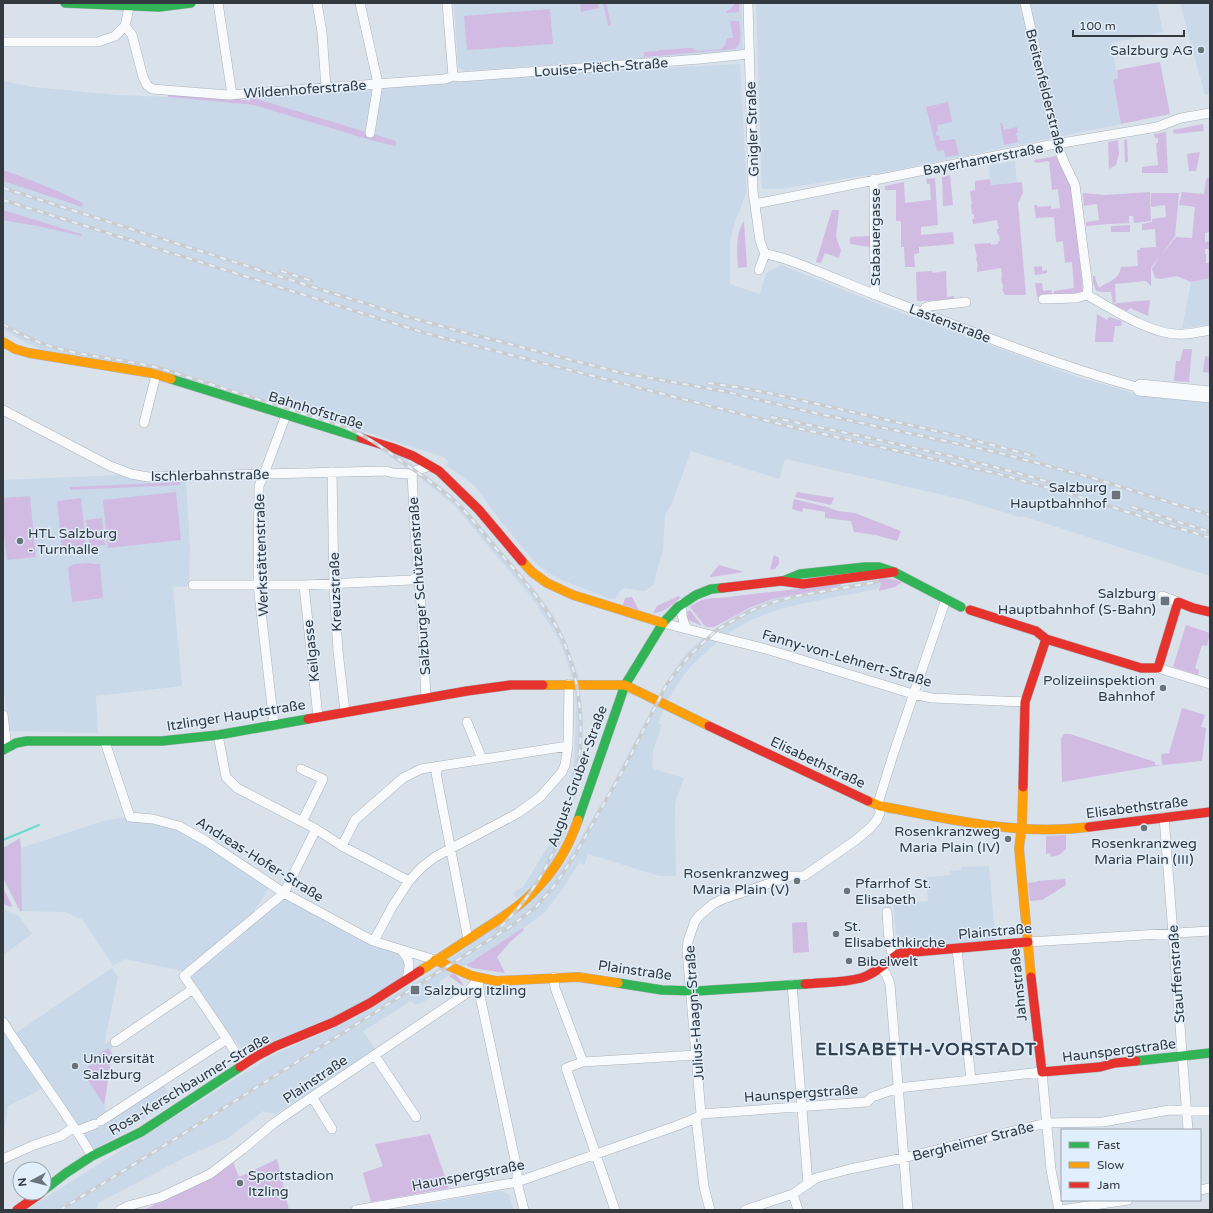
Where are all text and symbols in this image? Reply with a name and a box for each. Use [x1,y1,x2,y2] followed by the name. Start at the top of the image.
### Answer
[1073,12,1184,38] scale bar
[1079,19,1116,33] text: 100 m
[1022,27,1069,155] street label: Breitenfelderstraße
[1110,42,1193,59] place label: Salzburg AG
[1196,45,1206,55] marker: Salzburg AG
[533,54,669,81] street label: Louise-Piëch-Straße
[243,77,367,102] street label: Wildenhoferstraße
[742,81,763,177] street label: Gnigler Straße
[921,139,1045,180] street label: Bayerhamerstraße
[867,188,884,286] street label: Stabauergasse
[907,300,993,347] street label: Lastenstraße
[266,388,366,433] street label: Bahnhofstraße
[150,466,270,485] street label: Ischlerbahnstraße
[1010,479,1108,512] place label: Salzburg Hauptbahnhof
[1110,489,1122,501] marker: Salzburg Hauptbahnhof
[251,493,272,617] street label: Werkstättenstraße
[405,496,434,676] street label: Salzburger Schützenstraße
[28,525,117,558] place label: HTL Salzburg - Turnhalle
[15,536,25,546] marker: HTL Salzburg - Turnhalle
[326,552,345,632] street label: Kreuzstraße
[998,585,1156,618] place label: Salzburg Hauptbahnhof (S-Bahn)
[1159,595,1171,607] marker: Salzburg Hauptbahnhof (S-Bahn)
[300,619,323,683] street label: Keilgasse
[760,626,934,691] street label: Fanny-von-Lehnert-Straße
[1043,672,1156,705] place label: Polizeiinspektion Bahnhof
[1158,683,1168,693] marker: Polizeiinspektion Bahnhof
[166,696,307,735] street label: Itzlinger Hauptstraße
[544,703,611,849] street label: August-Gruber-Straße
[768,733,868,792] street label: Elisabethstraße
[1085,793,1189,822] street label: Elisabethstraße
[193,813,327,906] street label: Andreas-Hofer-Straße
[894,823,1000,856] place label: Rosenkranzweg Maria Plain (IV)
[1139,823,1149,833] marker: Rosenkranzweg Maria Plain (III)
[1003,834,1013,844] marker: Rosenkranzweg Maria Plain (IV)
[1091,835,1197,868] place label: Rosenkranzweg Maria Plain (III)
[683,865,789,898] place label: Rosenkranzweg Maria Plain (V)
[855,875,931,908] place label: Pfarrhof St. Elisabeth
[792,876,802,886] marker: Rosenkranzweg Maria Plain (V)
[842,886,852,896] marker: Pfarrhof St. Elisabeth
[844,918,945,951] place label: St. Elisabethkirche
[957,920,1033,943] street label: Plainstraße
[1165,924,1188,1024] street label: Stauffenstraße
[831,929,841,939] marker: St. Elisabethkirche
[681,945,708,1081] street label: Julius-Haagn-Straße
[1006,948,1031,1022] street label: Jahnstraße
[857,953,919,970] place label: Bibelwelt
[844,956,854,966] marker: Bibelwelt
[597,957,673,984] street label: Plainstraße
[424,982,526,999] place label: Salzburg Itzling
[409,984,421,996] marker: Salzburg Itzling
[106,1030,273,1139] street label: Rosa-Kerschbaumer-Straße
[1061,1035,1177,1066] street label: Haunspergstraße
[815,1038,1037,1060] district label: ELISABETH-VORSTADT
[83,1050,155,1083] place label: Universität Salzburg
[280,1052,351,1107] street label: Plainstraße
[70,1061,80,1071] marker: Universität Salzburg
[743,1081,859,1106] street label: Haunspergstraße
[911,1118,1036,1165] street label: Bergheimer Straße
[1061,1129,1201,1201] legend
[1097,1138,1121,1152] text: Fast
[410,1156,526,1195] street label: Haunspergstraße
[1097,1158,1124,1172] text: Slow
[12,1161,52,1201] north arrow
[248,1167,334,1200] place label: Sportstadion Itzling
[16,1177,30,1187] text: N
[235,1178,245,1188] marker: Sportstadion Itzling
[1097,1178,1120,1192] text: Jam

